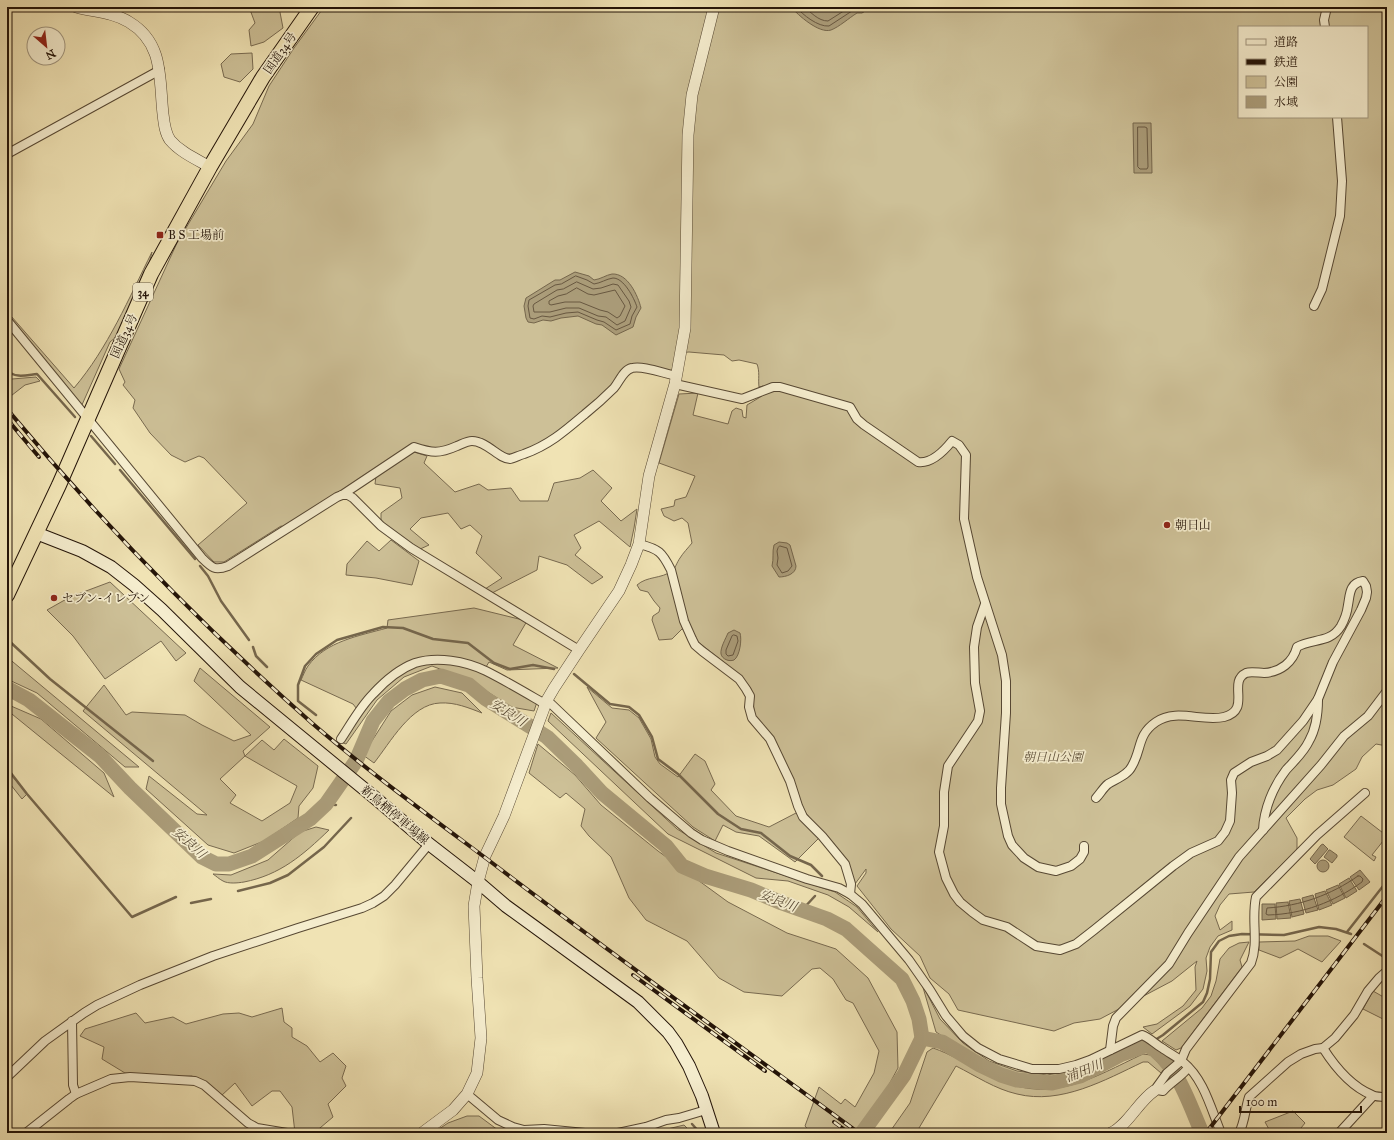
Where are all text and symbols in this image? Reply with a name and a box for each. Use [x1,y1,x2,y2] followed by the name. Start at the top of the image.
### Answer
[26,26,66,66] north arrow
[1238,26,1368,118] legend
[261,30,299,76] street label: 国道34号
[1274,35,1298,49] text: 道路
[43,46,58,63] text: N
[1273,55,1298,69] text: 鉄道
[1274,75,1298,89] text: 公園
[1274,95,1298,109] text: 水域
[168,228,224,242] place label: B S 工場前
[155,230,165,240] marker: B S 工場前
[133,283,153,301] road number: 34
[108,311,140,361] street label: 国道34号
[1175,518,1211,532] place label: 朝日山
[1162,520,1172,530] marker: 朝日山
[62,591,150,605] place label: セブン-イレブン
[49,593,59,603] marker: セブン-イレブン
[487,696,530,731] water label: 安良川
[1023,750,1085,764] park label: 朝日山公園
[358,783,432,847] street label: 新鳥栖停車場線
[169,824,210,863] water label: 安良川
[757,887,801,916] water label: 安良川
[1063,1056,1107,1086] water label: 浦田川
[1240,1088,1361,1114] scale bar
[1246,1095,1277,1109] text: 100 m

